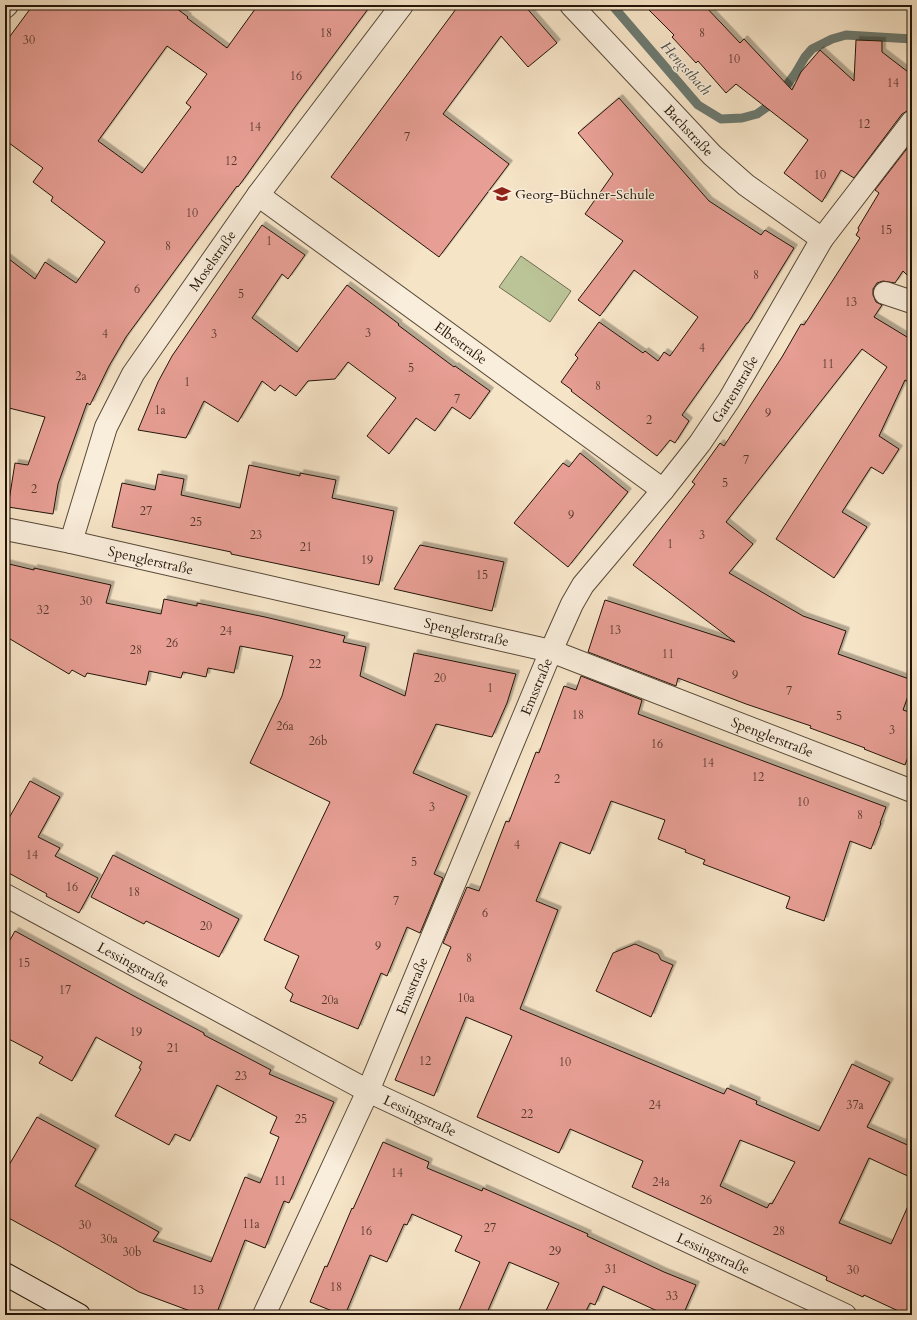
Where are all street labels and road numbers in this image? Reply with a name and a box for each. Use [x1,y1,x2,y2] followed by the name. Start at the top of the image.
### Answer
[659,101,718,161] street label: Bachstraße
[185,227,241,295] street label: Moselstraße
[430,318,491,369] street label: Elbestraße
[707,352,763,427] street label: Gartenstraße
[106,542,195,579] street label: Spenglerstraße
[422,613,511,651] street label: Spenglerstraße
[516,655,557,718] street label: Emsstraße
[728,713,816,762] street label: Spenglerstraße
[94,938,172,992] street label: Lessingstraße
[392,954,433,1017] street label: Emsstraße
[380,1090,460,1141] street label: Lessingstraße
[673,1228,753,1279] street label: Lessingstraße

